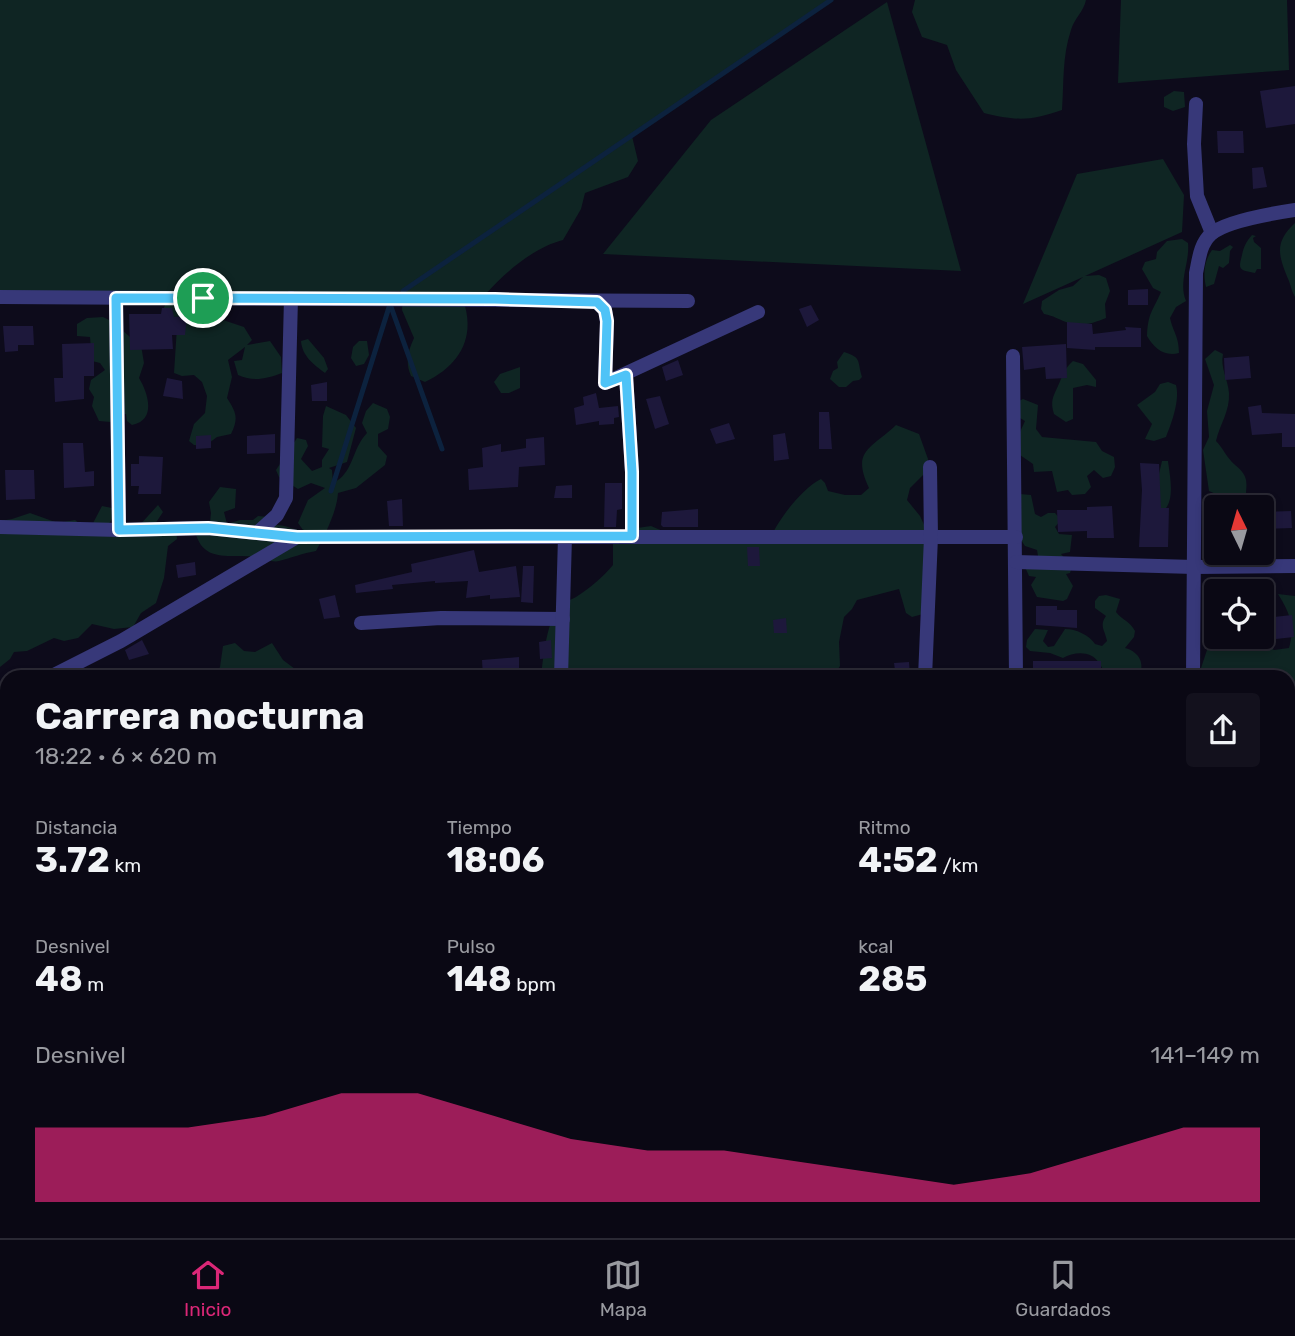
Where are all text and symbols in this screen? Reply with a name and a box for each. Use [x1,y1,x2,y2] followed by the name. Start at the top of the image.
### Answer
[173,268,233,328] pin
[184,279,222,317] icon: arrive
[1204,495,1274,565] north arrow
[1204,495,1274,649] map controls
[1204,579,1274,649] button: locate
[35,693,365,739] text: Carrera nocturna
[1186,693,1260,767] button: share
[35,742,217,770] text: 18:22 · 6 × 620 m
[35,816,117,839] text: Distancia
[447,816,512,839] text: Tiempo
[858,816,911,839] text: Ritmo
[35,839,110,881] text: 3.72
[447,839,545,881] text: 18:06
[858,839,938,881] text: 4:52
[110,854,141,877] text: km
[938,854,978,877] text: /km
[35,935,110,958] text: Desnivel
[447,935,496,958] text: Pulso
[858,935,893,958] text: kcal
[35,958,83,1000] text: 48
[447,958,512,1000] text: 148
[858,958,927,1000] text: 285
[83,973,104,996] text: m
[512,973,556,996] text: bpm
[35,1041,126,1069] text: Desnivel
[1150,1041,1260,1069] text: 141–149 m
[184,1256,231,1321] tab: Inicio
[600,1256,647,1321] tab: Mapa
[1015,1256,1111,1321] tab: Guardados

